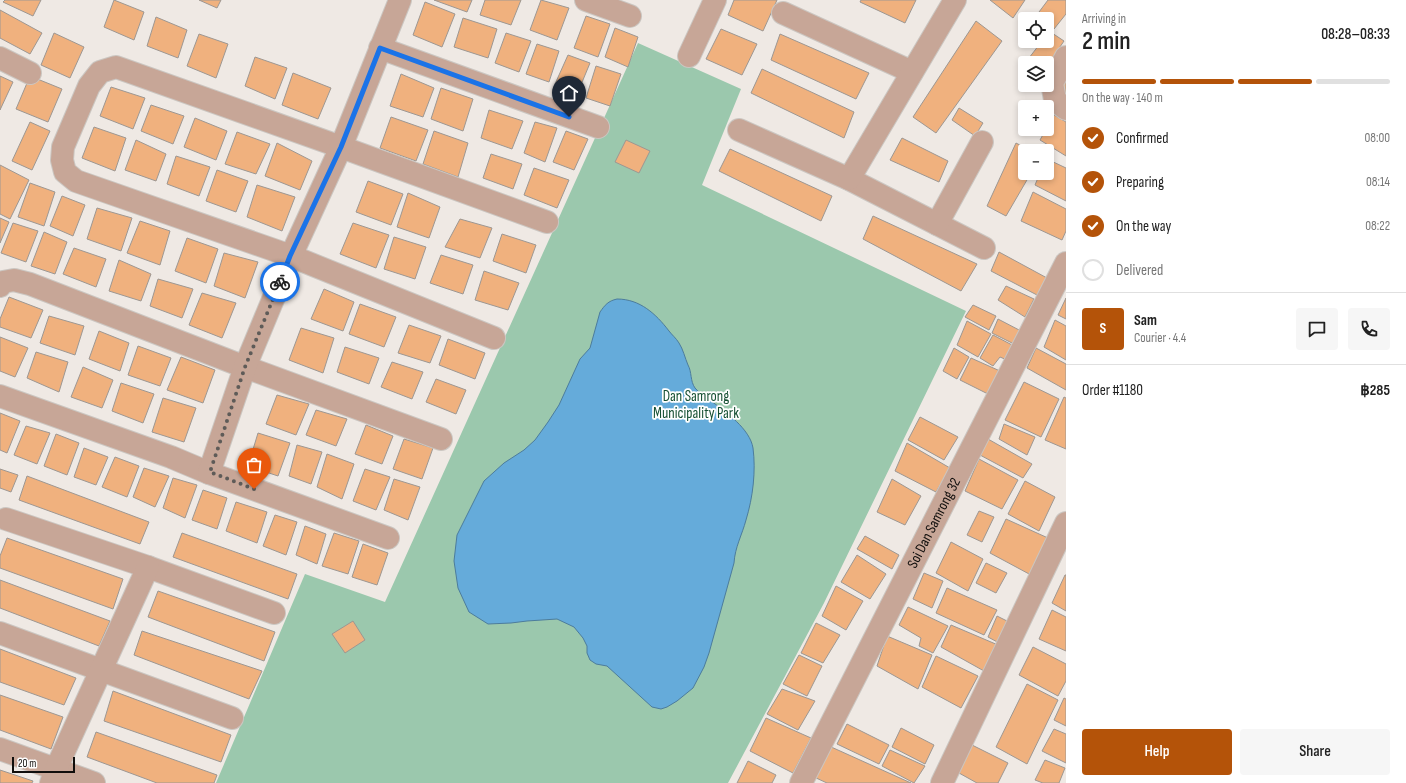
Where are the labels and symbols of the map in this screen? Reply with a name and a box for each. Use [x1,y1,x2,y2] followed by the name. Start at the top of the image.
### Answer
[552,76,586,117] pin
[260,262,300,302] courier
[653,387,739,423] park label: Dan Samrong Municipality Park
[237,448,271,489] pin
[903,474,965,571] street label: Soi Dan Samrong 32
[12,755,75,774] scale bar

